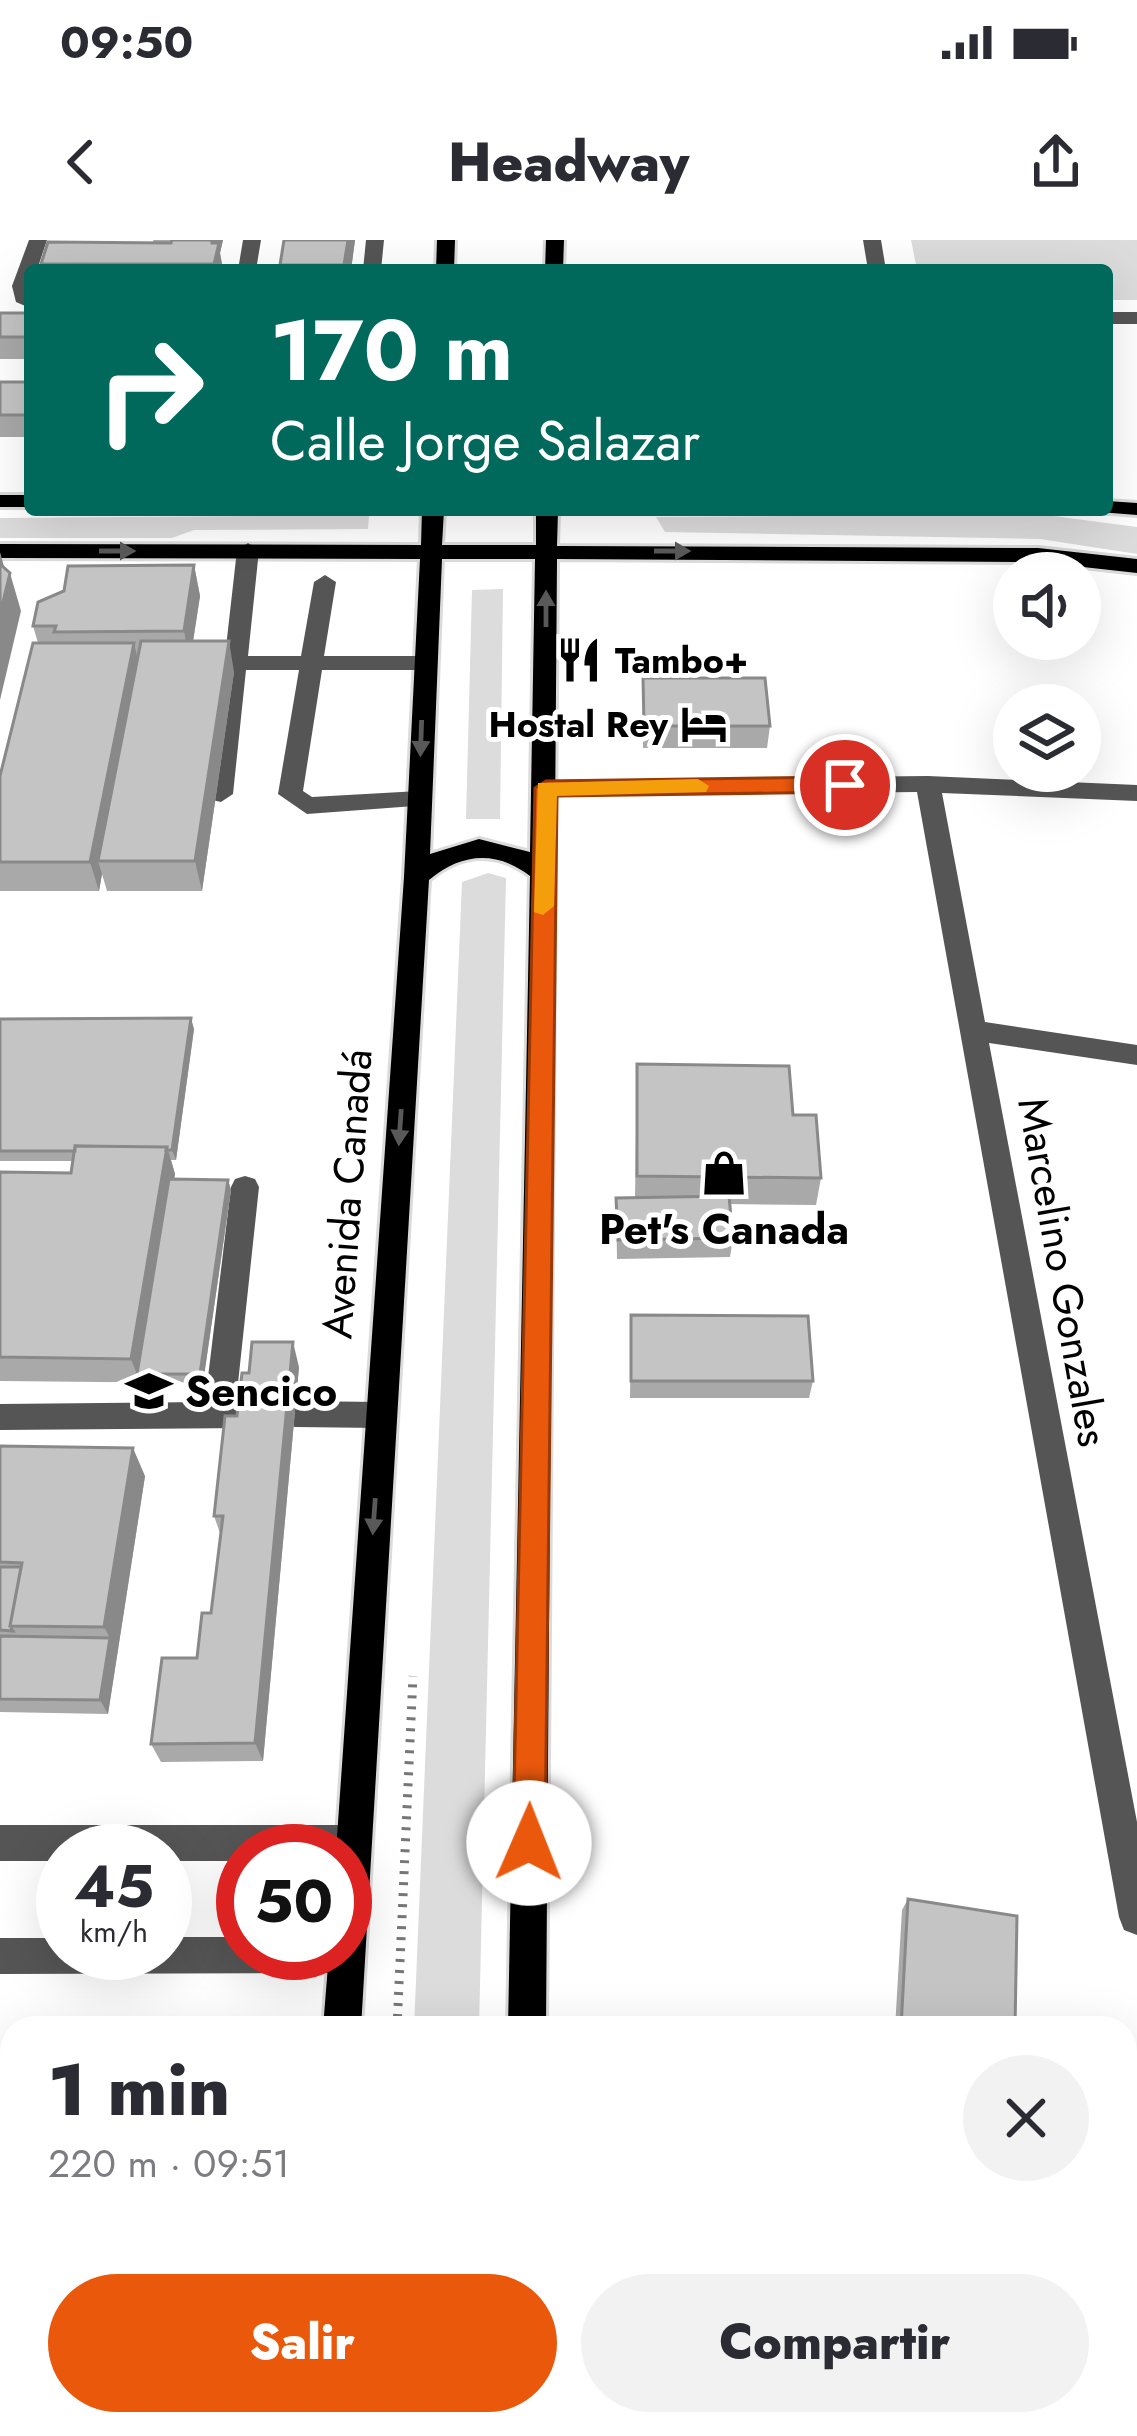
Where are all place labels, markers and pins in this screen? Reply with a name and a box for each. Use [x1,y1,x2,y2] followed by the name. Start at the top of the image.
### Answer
[615,634,748,686] place label: Tambo+
[554,635,604,685] restaurant icon: Tambo+
[489,698,669,750] place label: Hostal Rey
[679,699,729,749] hotel icon: Hostal Rey
[794,734,896,836] pin
[699,1148,749,1198] shop icon: Pet's Canada
[599,1199,849,1260] place label: Pet's Canada
[185,1361,337,1422] place label: Sencico
[124,1366,174,1416] school or university icon: Sencico

